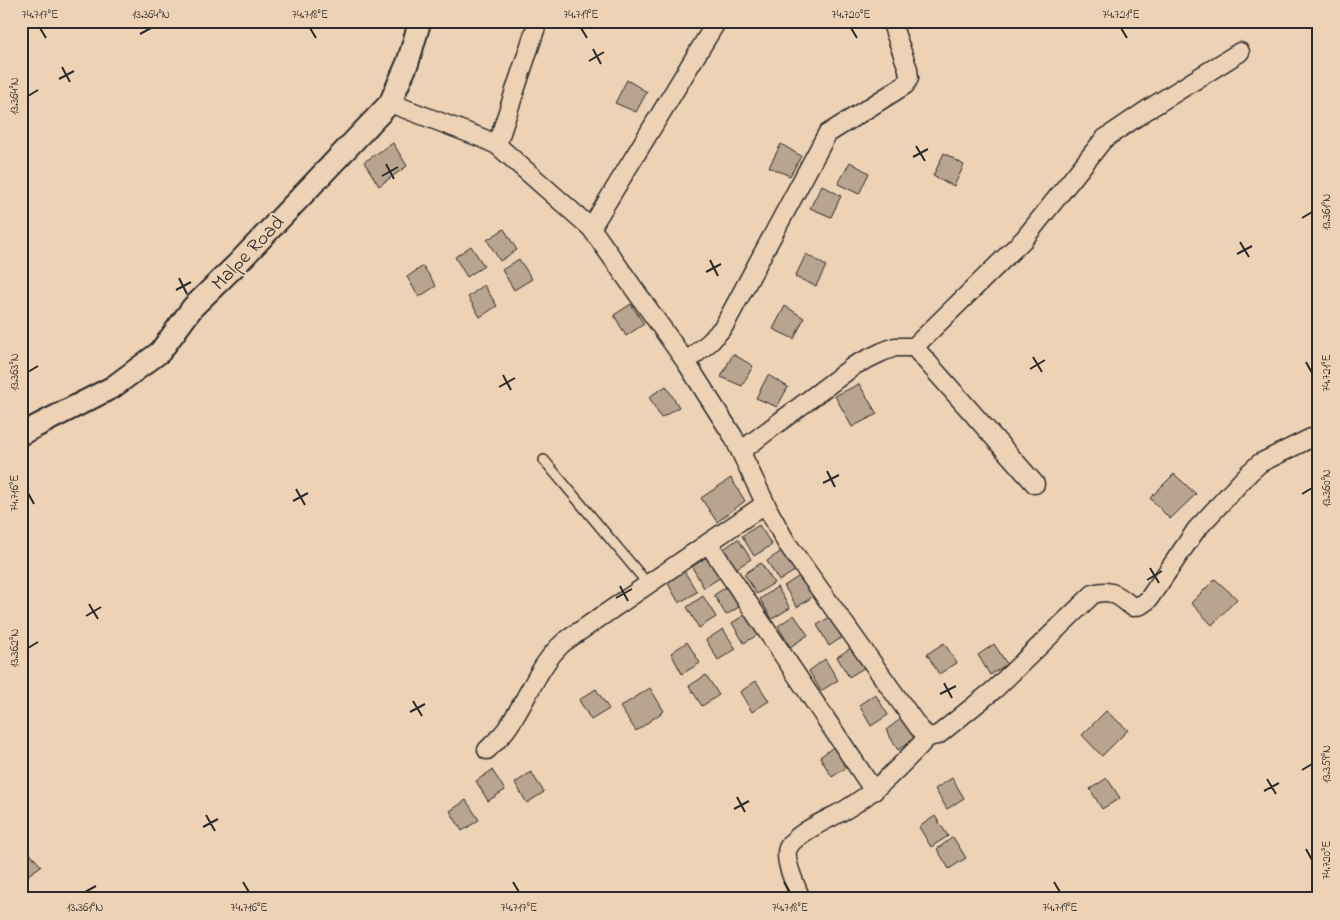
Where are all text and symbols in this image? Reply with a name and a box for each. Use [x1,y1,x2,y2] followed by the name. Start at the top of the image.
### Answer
[22,6,58,24] text: 74.717°E
[132,6,170,24] text: 13.364°N
[292,6,328,24] text: 74.718°E
[563,6,599,24] text: 74.719°E
[832,6,870,24] text: 74.720°E
[1102,6,1140,24] text: 74.721°E
[6,77,24,115] text: 13.364°N
[1318,194,1336,230] text: 13.361°N
[205,210,292,298] street label: Malpe Road
[6,353,24,391] text: 13.363°N
[1318,354,1336,392] text: 74.721°E
[1318,469,1336,507] text: 13.360°N
[6,475,24,511] text: 74.716°E
[6,629,24,667] text: 13.362°N
[1318,745,1336,783] text: 13.359°N
[1318,841,1336,879] text: 74.720°E
[67,899,103,917] text: 13.361°N
[231,899,267,917] text: 74.716°E
[501,899,537,917] text: 74.717°E
[772,899,808,917] text: 74.718°E
[1042,899,1078,917] text: 74.719°E

